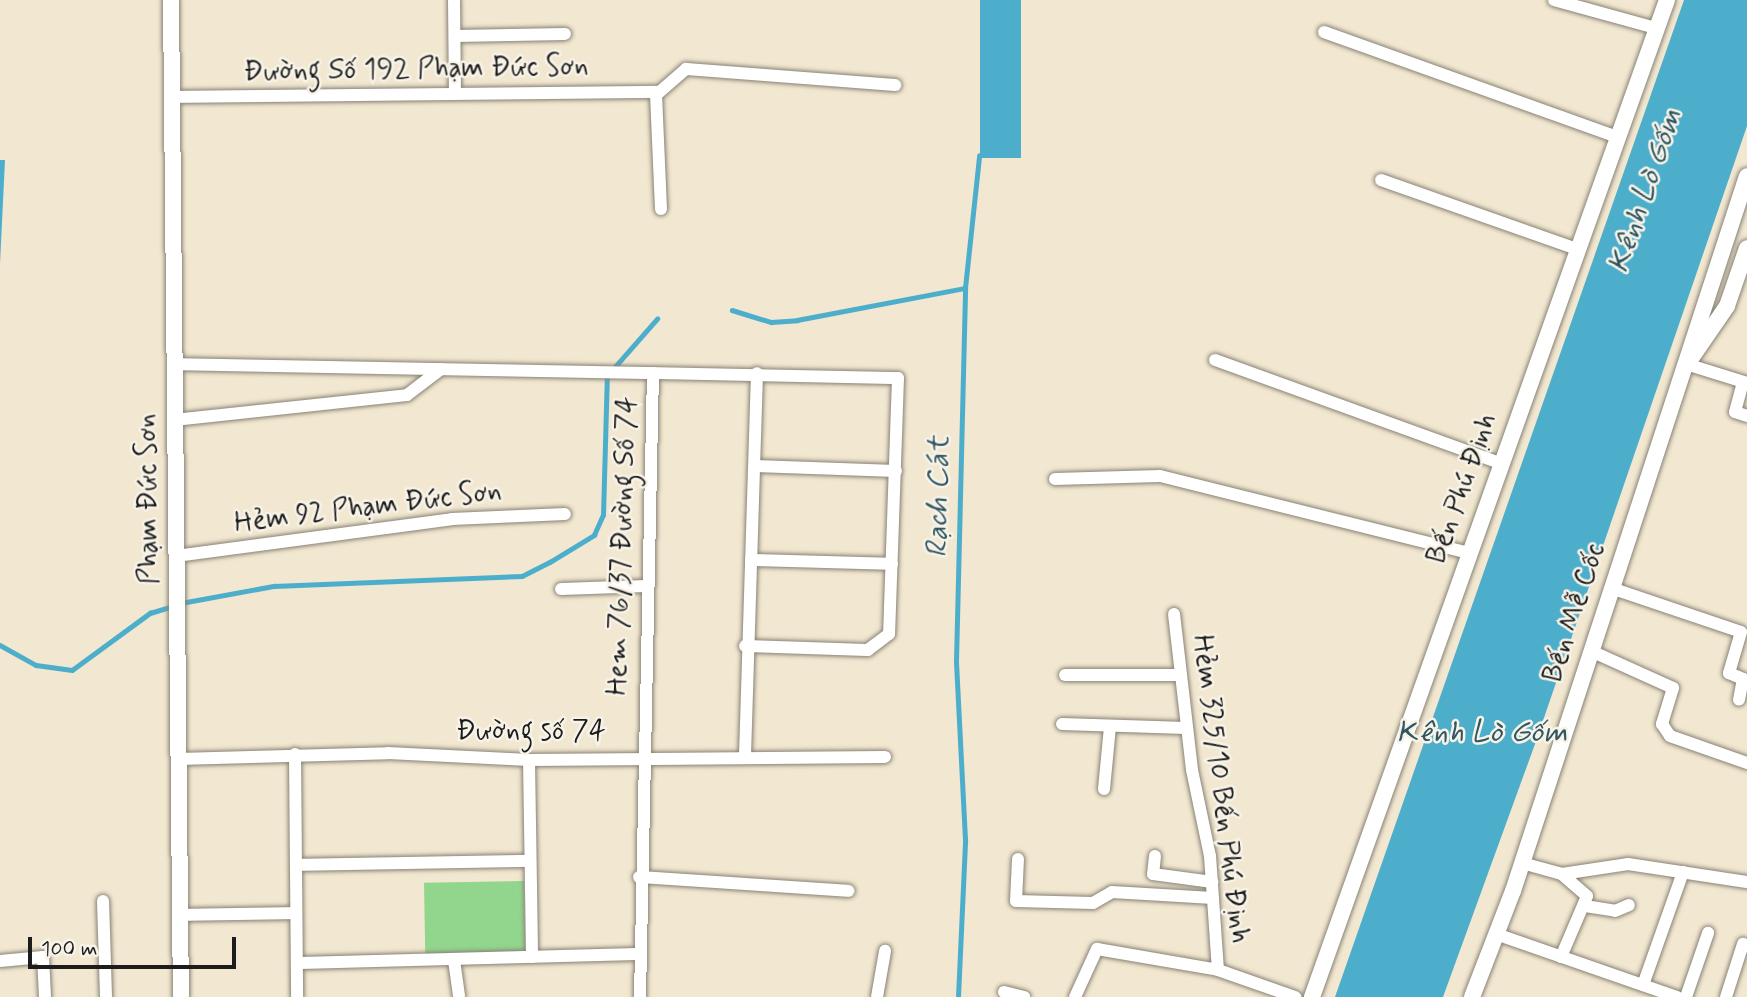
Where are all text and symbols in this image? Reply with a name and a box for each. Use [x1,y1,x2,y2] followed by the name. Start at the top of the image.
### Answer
[243,50,589,90] street label: Đường Số 192 Phạm Đức Sơn
[1601,104,1691,278] water label: Kênh Lò Gốm
[601,396,645,696] street label: Hem 76/37 Đường Số 74
[1420,408,1506,570] street label: Bến Phú Định
[131,413,167,585] street label: Phạm Đức Sơn
[920,436,958,558] water label: Rạch Cát
[232,475,504,541] street label: Hẻm 92 Phạm Đức Sơn
[1537,540,1613,686] street label: Bến Mễ Cốc
[1184,632,1256,946] street label: Hẻm 325/10 Bến Phú Định
[455,715,607,749] street label: Đường số 74
[1396,715,1568,751] water label: Kênh Lò Gốm
[32,923,240,967] scale bar
[41,935,97,963] text: 100 m

